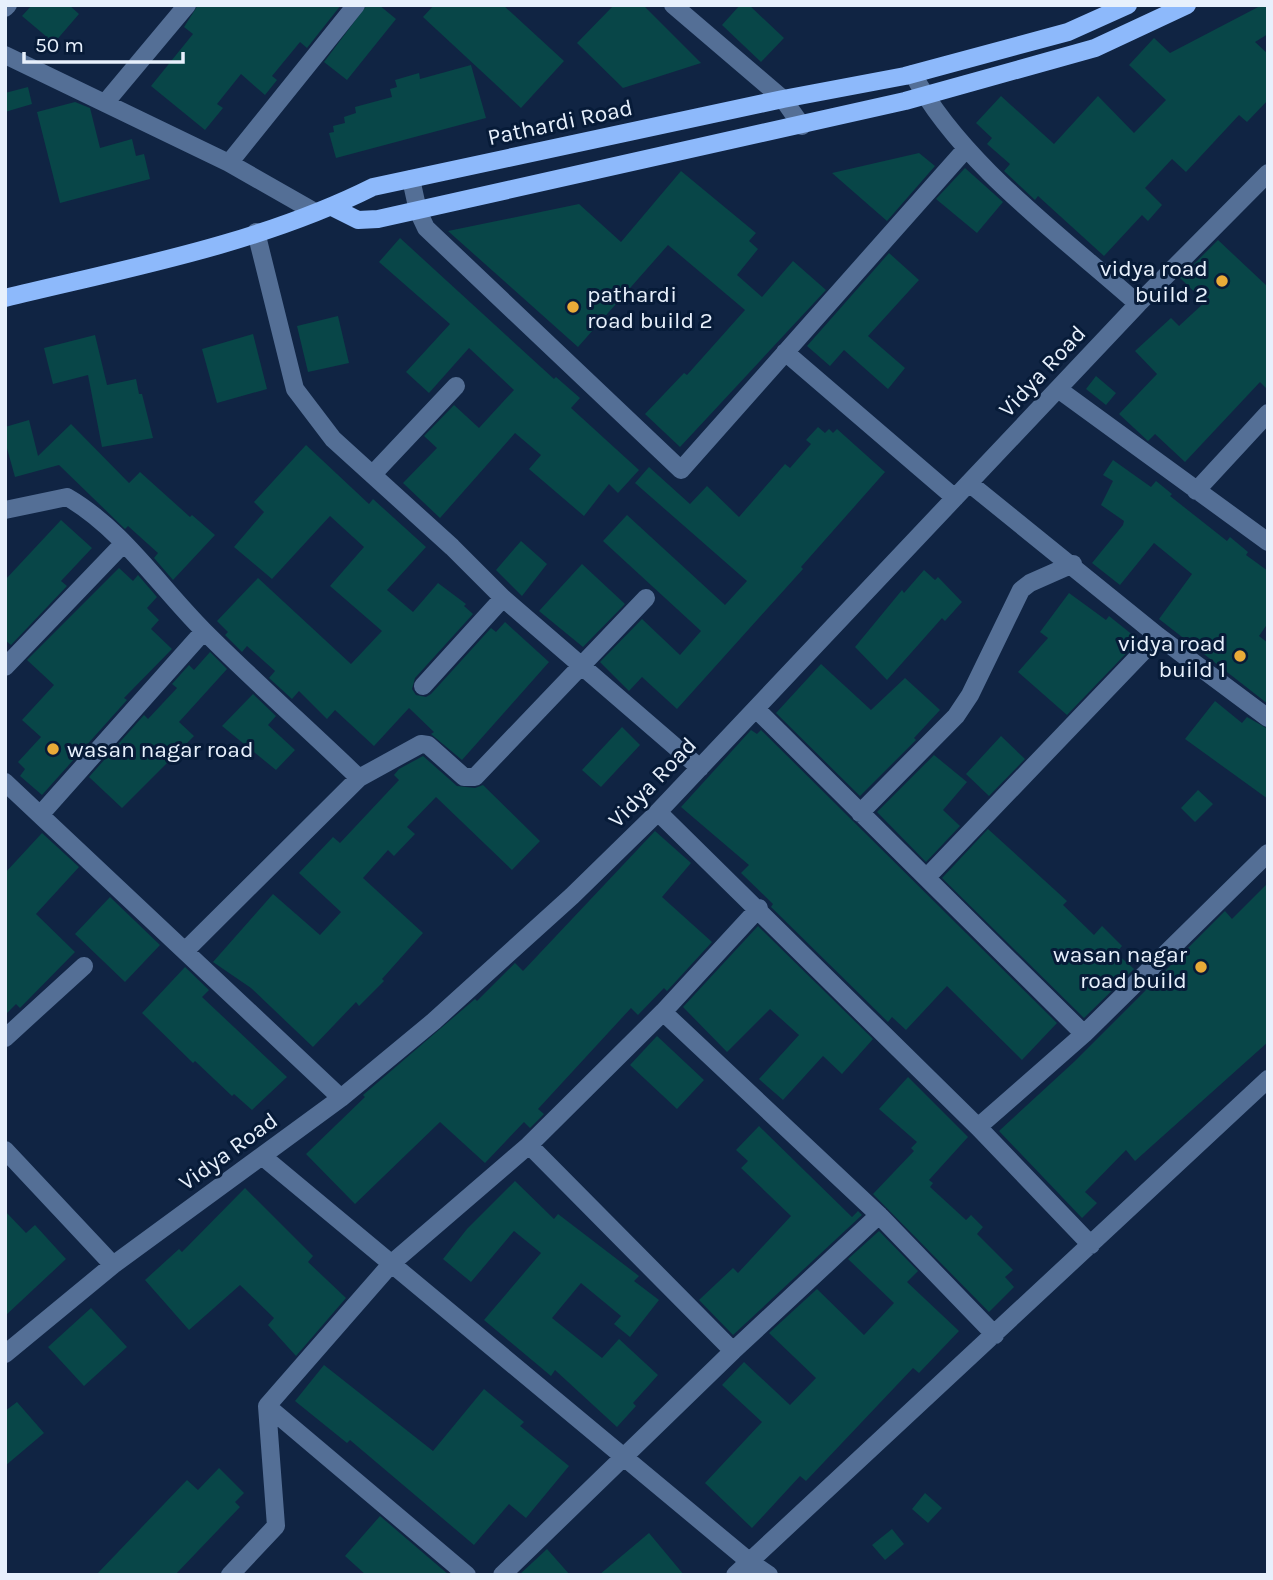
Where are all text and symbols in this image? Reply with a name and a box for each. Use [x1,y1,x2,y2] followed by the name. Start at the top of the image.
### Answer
[24,21,184,65] scale bar
[35,33,84,57] text: 50 m
[485,94,635,151] street label: Pathardi Road
[1100,255,1208,308] place label: vidya road build 2
[1214,273,1230,289] marker: vidya road build 2
[587,281,713,334] place label: pathardi road build 2
[565,299,581,315] marker: pathardi road build 2
[993,320,1092,423] street label: Vidya Road
[1118,630,1226,683] place label: vidya road build 1
[1232,648,1248,664] marker: vidya road build 1
[603,732,702,833] street label: Vidya Road
[67,736,254,763] place label: wasan nagar road
[45,741,61,757] marker: wasan nagar road
[1053,941,1188,994] place label: wasan nagar road build
[1193,959,1209,975] marker: wasan nagar road build
[174,1107,283,1196] street label: Vidya Road

